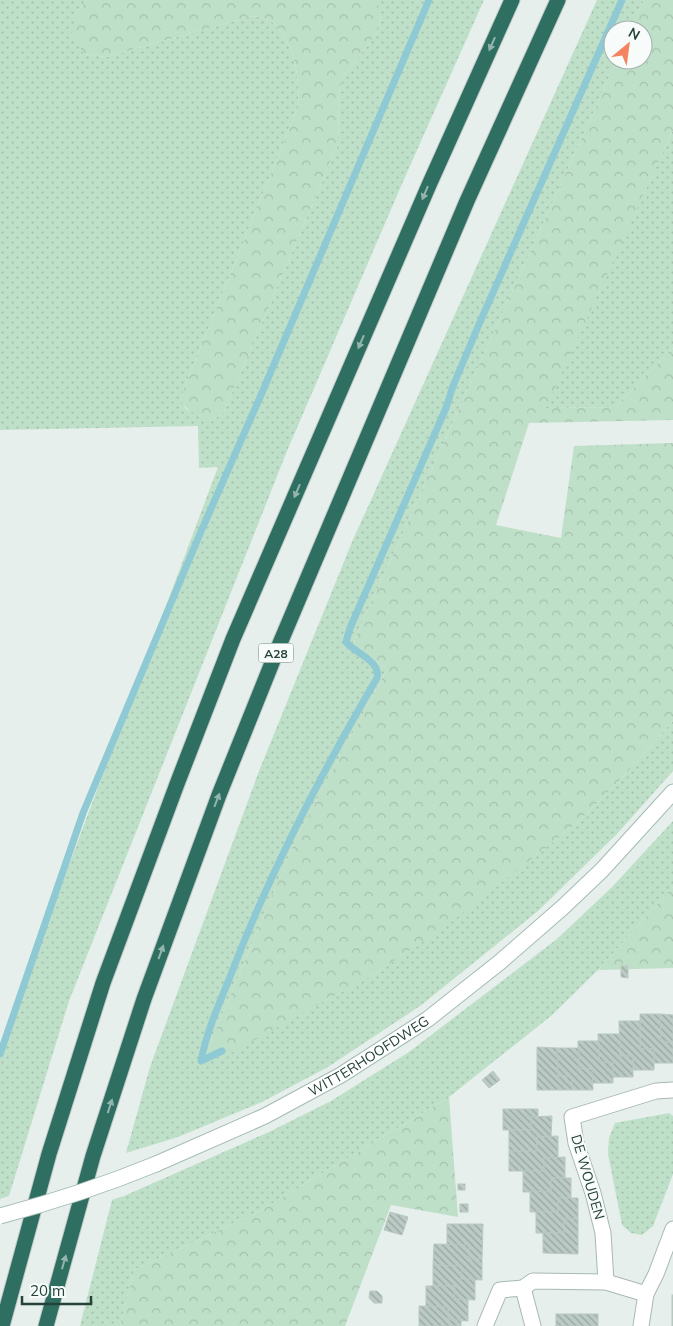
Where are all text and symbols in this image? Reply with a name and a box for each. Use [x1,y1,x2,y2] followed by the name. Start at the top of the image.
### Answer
[603,20,653,70] north arrow
[625,23,643,44] text: N
[487,37,496,52] one-way arrow
[421,186,429,200] one-way arrow
[356,335,364,349] one-way arrow
[292,484,300,498] one-way arrow
[258,644,294,662] road number: A28
[214,792,221,807] one-way arrow
[157,944,165,959] one-way arrow
[305,1012,432,1100] street label: WITTERHOOFDWEG
[106,1099,114,1114] one-way arrow
[567,1132,609,1222] street label: DE WOUDEN
[60,1255,68,1270] one-way arrow
[22,1274,91,1306] scale bar
[30,1281,65,1300] text: 20 m

